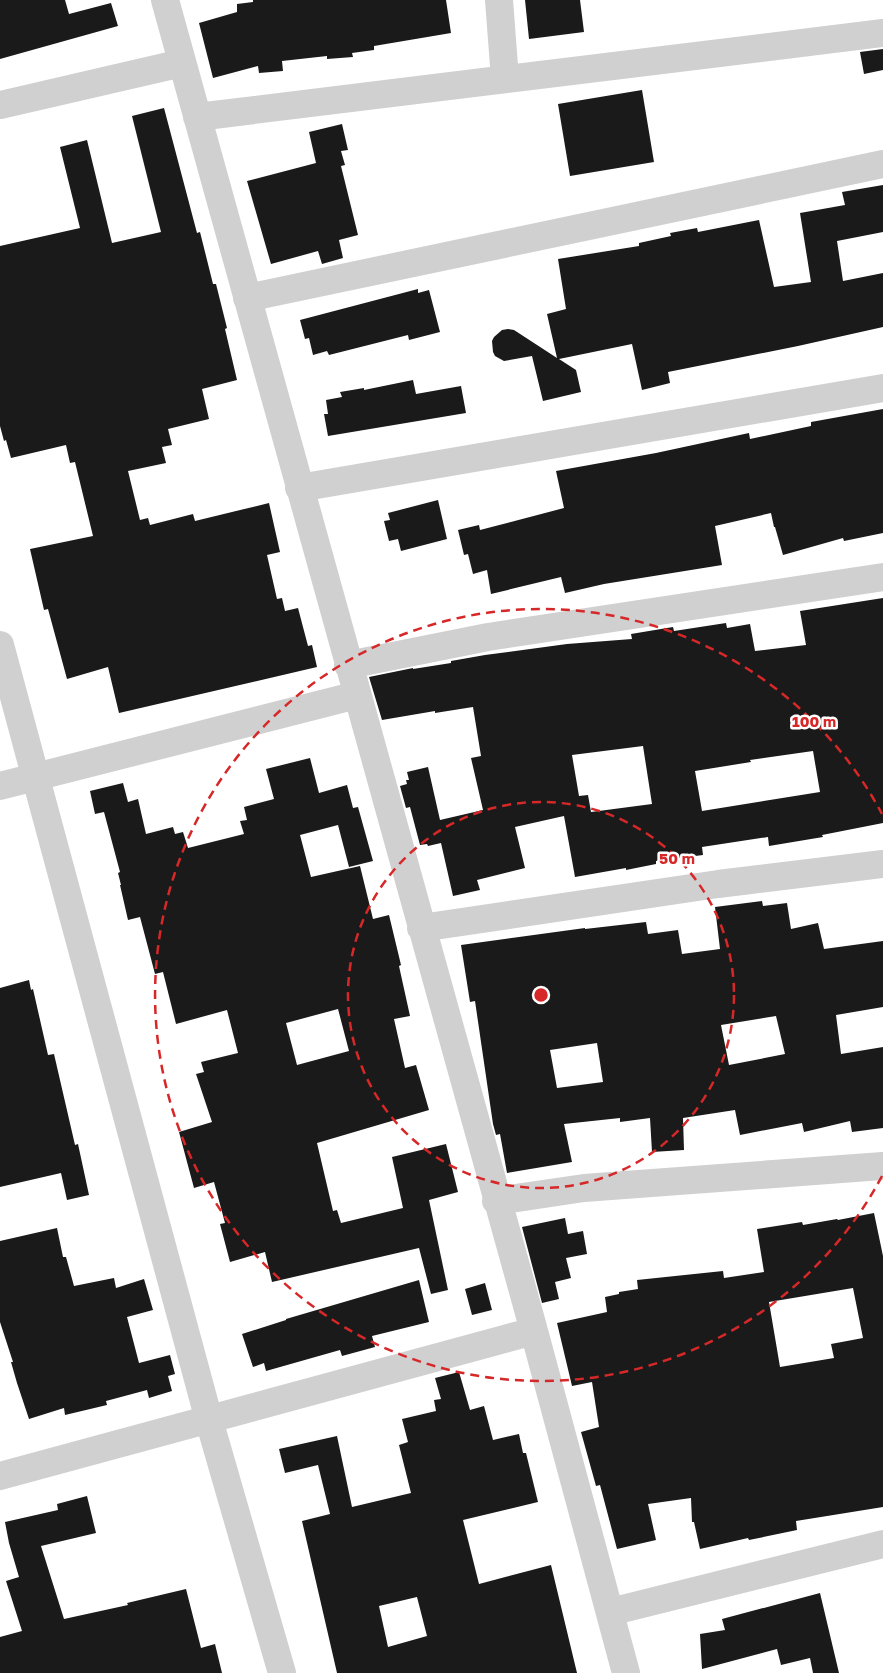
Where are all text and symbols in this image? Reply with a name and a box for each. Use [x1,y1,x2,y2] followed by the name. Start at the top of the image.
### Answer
[792,712,836,730] text: 100 m
[659,849,695,867] text: 50 m
[532,986,550,1004] centre of rings

